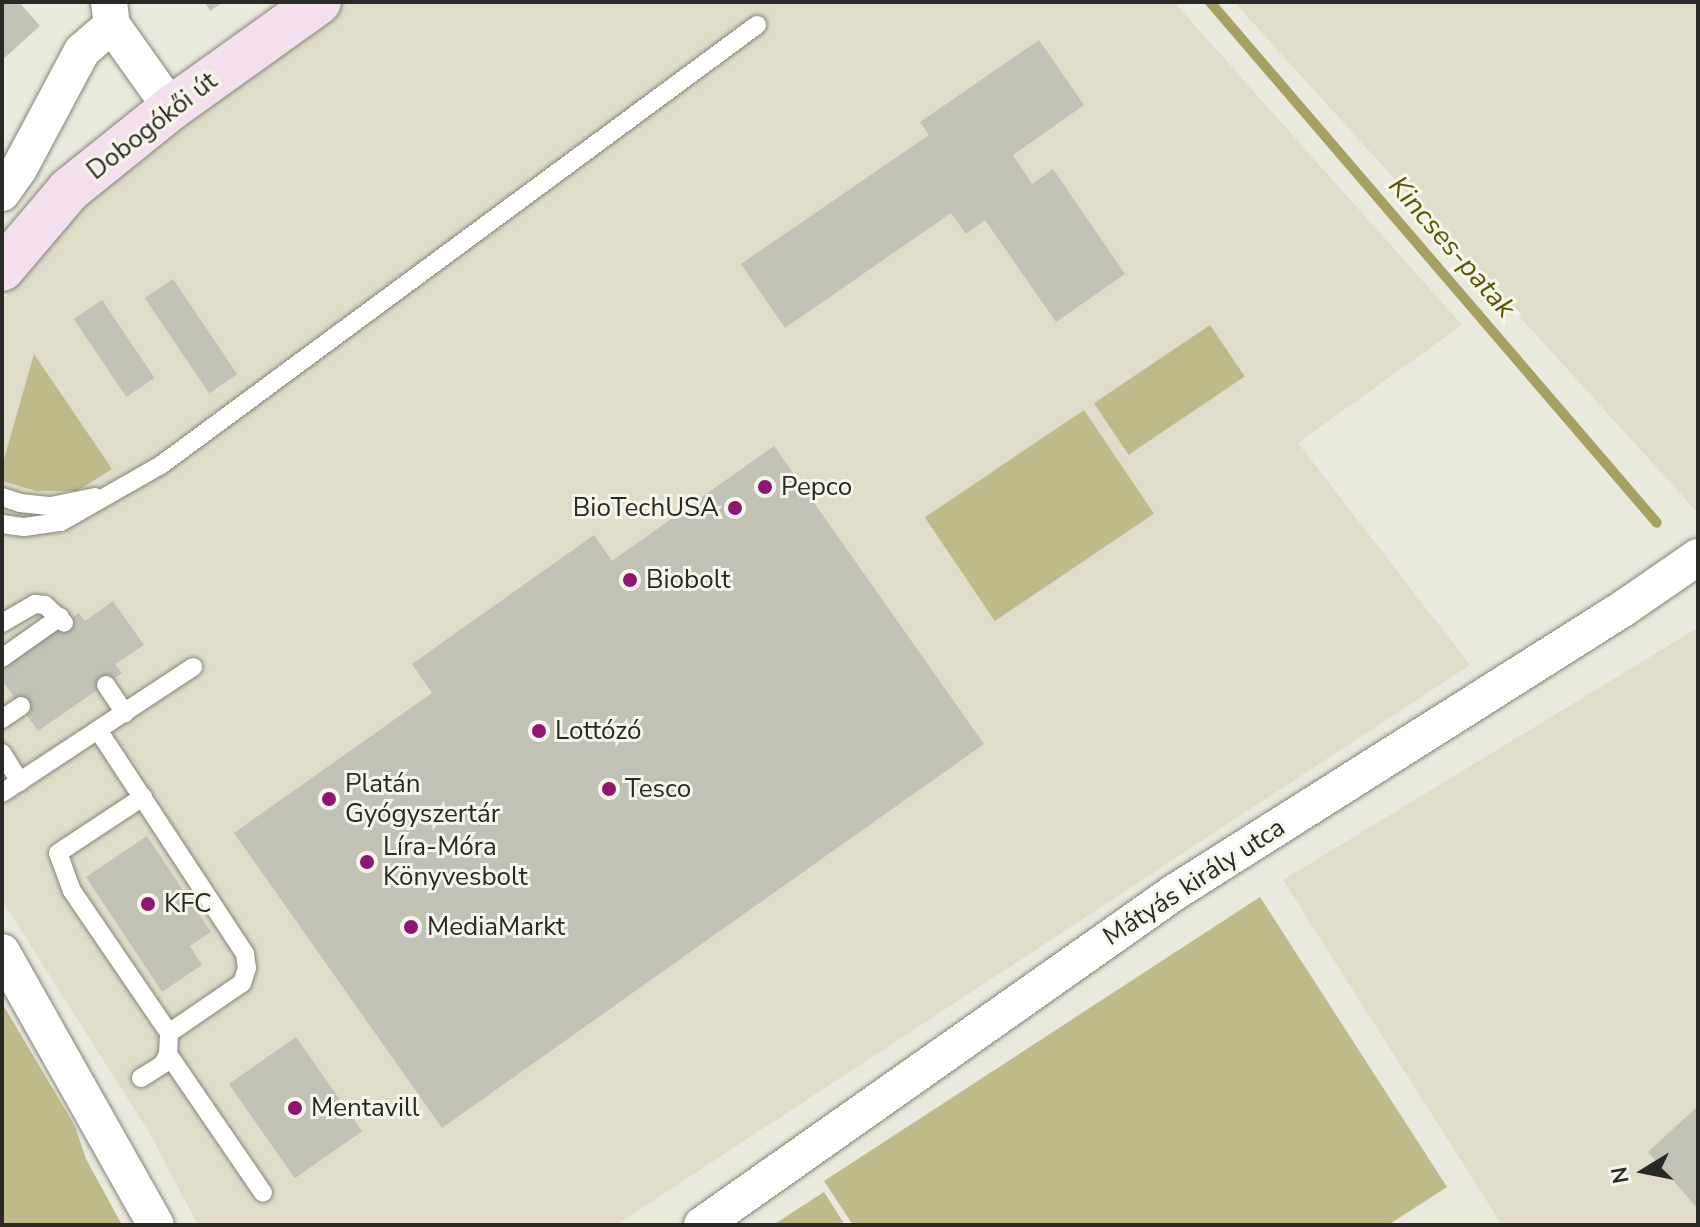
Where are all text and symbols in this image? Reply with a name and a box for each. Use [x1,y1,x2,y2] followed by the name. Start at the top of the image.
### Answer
[81,66,223,186] street label: Dobogókői út
[1381,169,1523,325] water label: Kincses-patak
[781,471,852,503] place label: Pepco
[756,478,774,496] marker: Pepco
[573,492,719,524] place label: BioTechUSA
[726,499,744,517] marker: BioTechUSA
[646,564,730,596] place label: Biobolt
[621,571,639,589] marker: Biobolt
[555,715,642,747] place label: Lottózó
[530,722,548,740] marker: Lottózó
[345,768,500,830] place label: Platán Gyógyszertár
[625,773,691,805] place label: Tesco
[600,780,618,798] marker: Tesco
[320,790,338,808] marker: Platán Gyógyszertár
[1097,812,1291,952] street label: Mátyás király utca
[383,831,528,892] place label: Líra-Móra Könyvesbolt
[358,853,376,871] marker: Líra-Móra Könyvesbolt
[164,888,212,920] place label: KFC
[139,895,157,913] marker: KFC
[427,911,565,943] place label: MediaMarkt
[402,918,420,936] marker: MediaMarkt
[311,1092,419,1124] place label: Mentavill
[286,1099,304,1117] marker: Mentavill
[1604,1131,1684,1211] north arrow
[1604,1164,1637,1186] text: N

